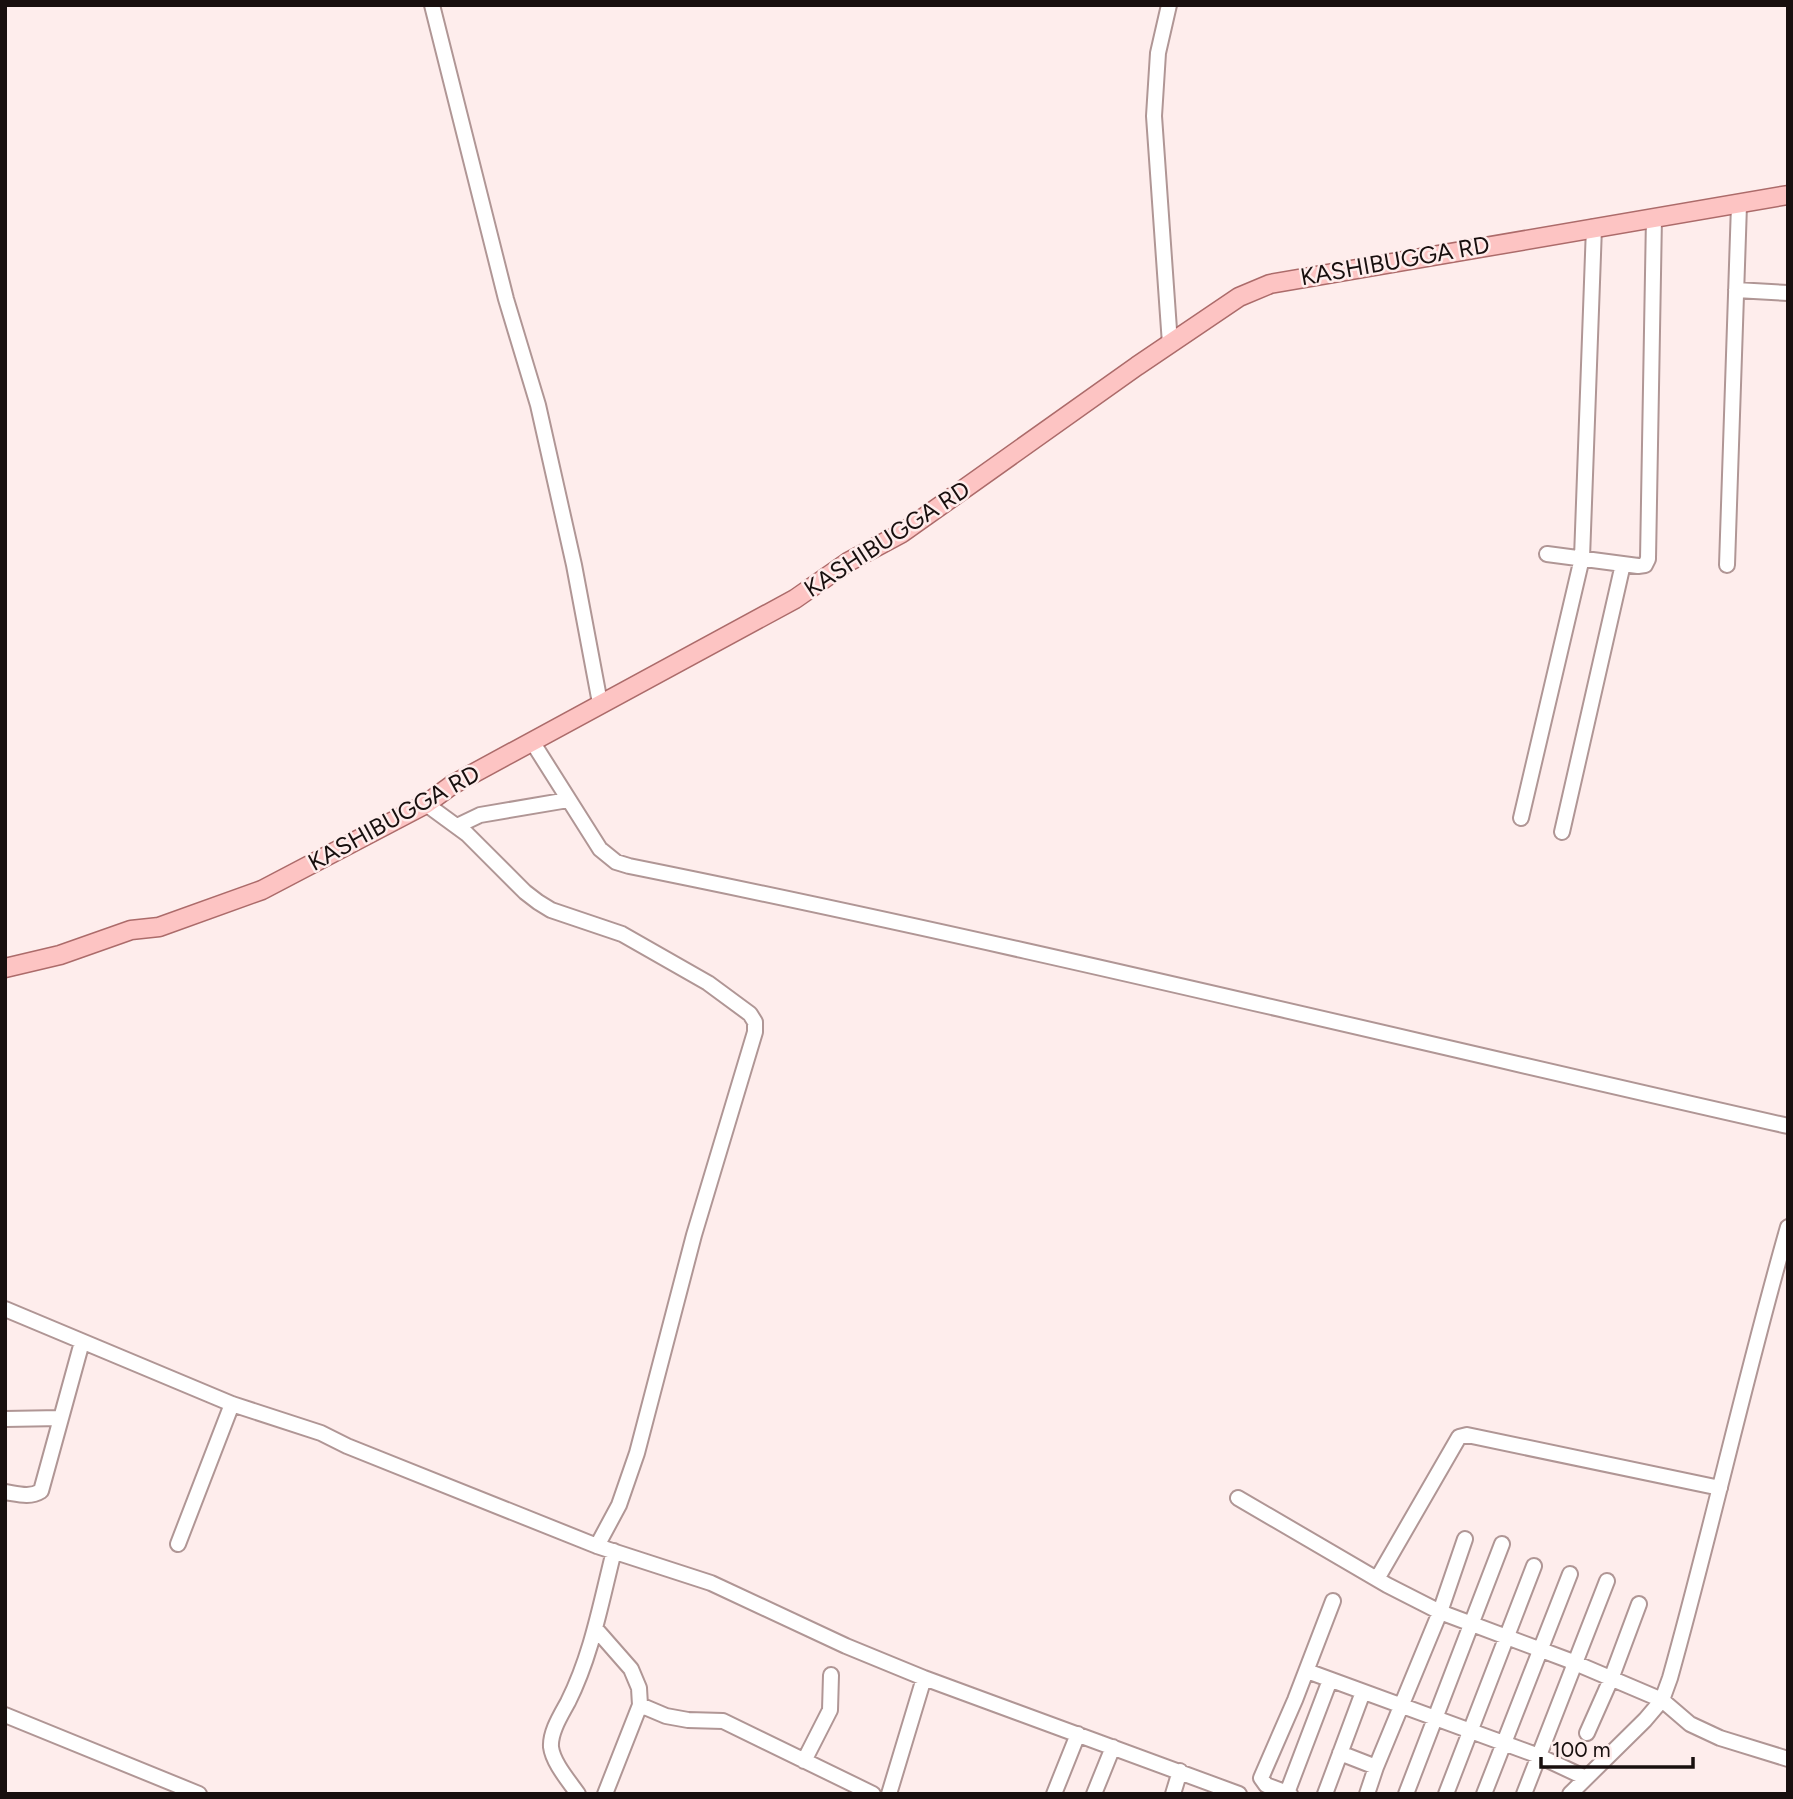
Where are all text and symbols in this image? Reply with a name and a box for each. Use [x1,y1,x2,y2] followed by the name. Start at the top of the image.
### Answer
[1298,230,1492,291] street label: KASHIBUGGA RD
[798,474,975,603] street label: KASHIBUGGA RD
[303,758,485,877] street label: KASHIBUGGA RD
[1541,1726,1693,1770] scale bar
[1552,1737,1611,1762] text: 100 m

